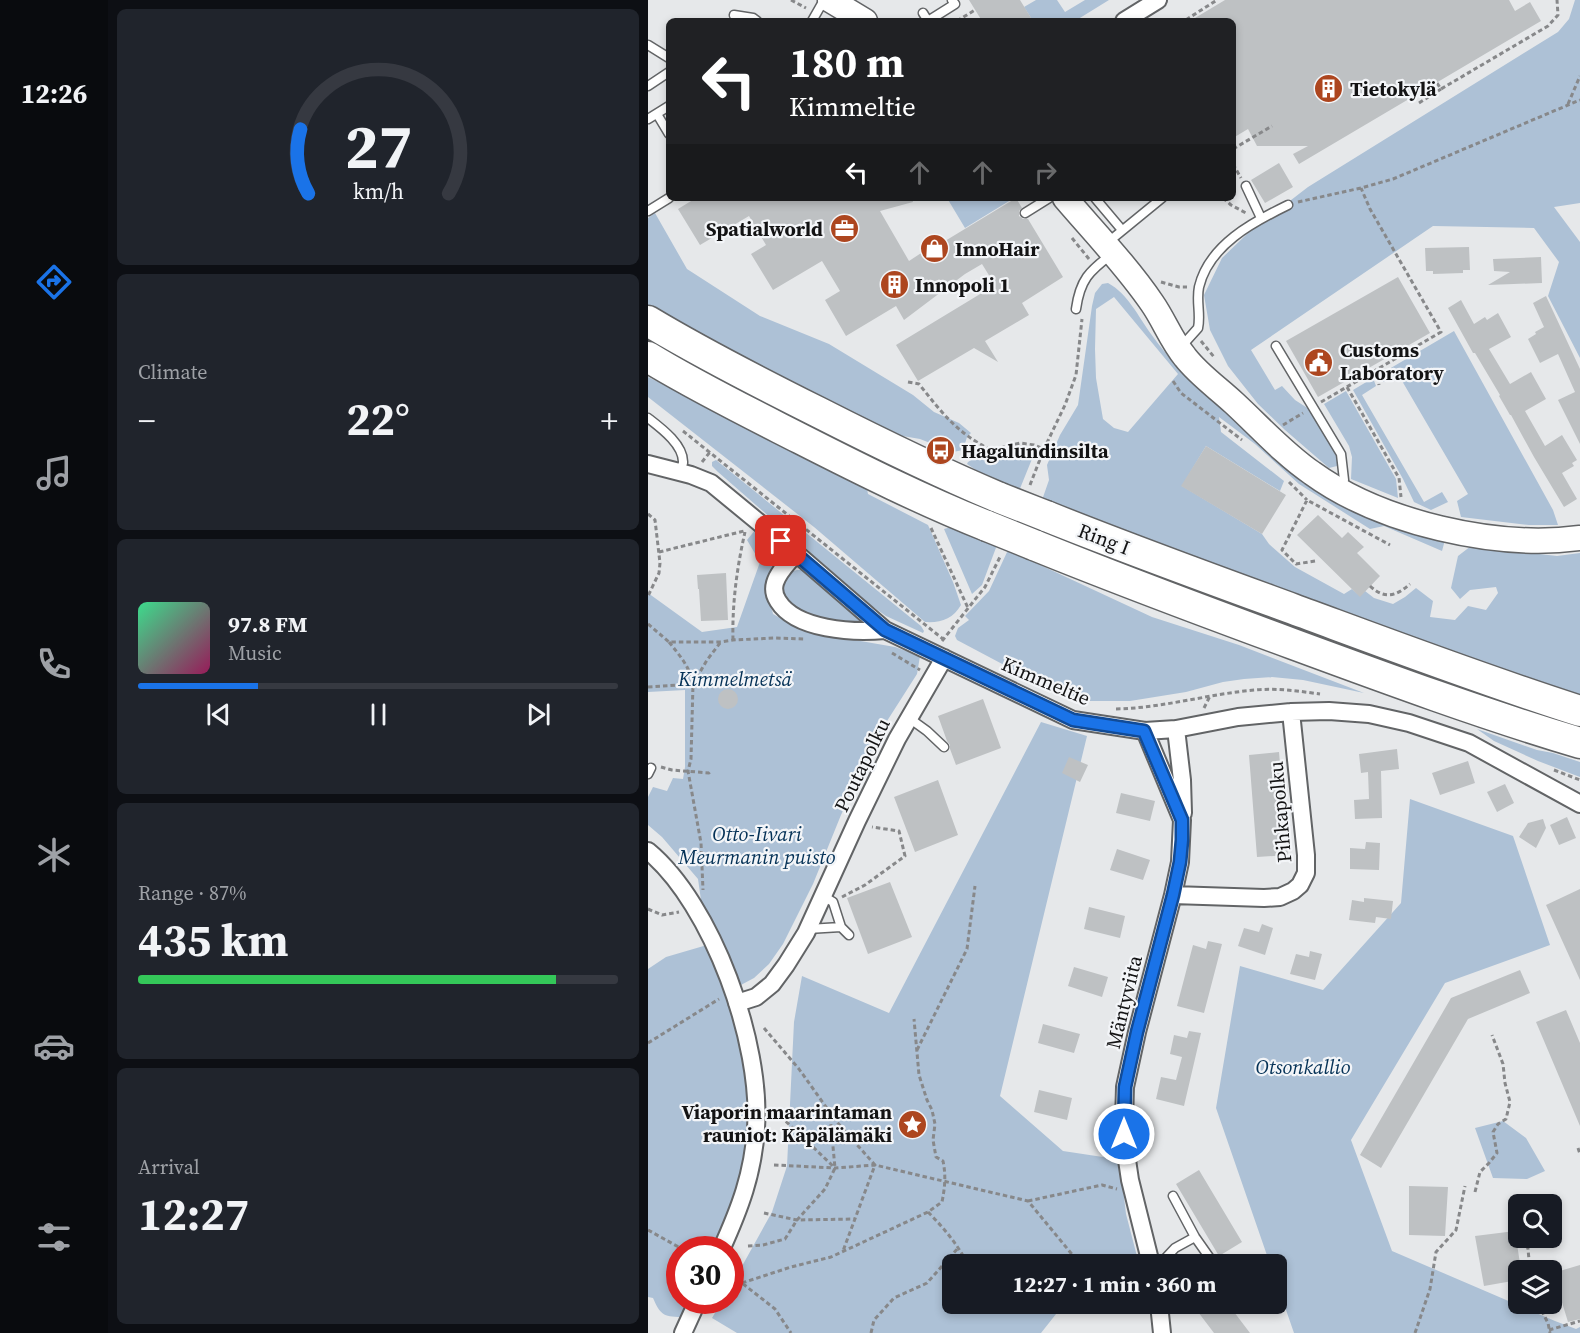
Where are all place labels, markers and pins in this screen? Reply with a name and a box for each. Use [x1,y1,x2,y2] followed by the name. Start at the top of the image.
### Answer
[1313,73,1345,105] building icon: Tietokylä
[1350,75,1437,103] place label: Tietokylä
[828,213,860,245] office icon: Spatialworld
[706,215,823,243] place label: Spatialworld
[918,233,950,265] shop icon: InnoHair
[955,235,1040,263] place label: InnoHair
[878,269,910,301] building icon: Innopoli 1
[915,271,1010,299] place label: Innopoli 1
[1340,336,1444,387] place label: Customs Laboratory
[1303,346,1335,378] public building icon: Customs Laboratory
[924,435,956,467] bus stop icon: Hagalundinsilta
[961,437,1109,465] place label: Hagalundinsilta
[755,515,806,566] pin
[681,1098,892,1149] place label: Viaporin maarintaman rauniot: Käpälämäki
[897,1108,929,1140] place icon: Viaporin maarintaman rauniot: Käpälämäki

